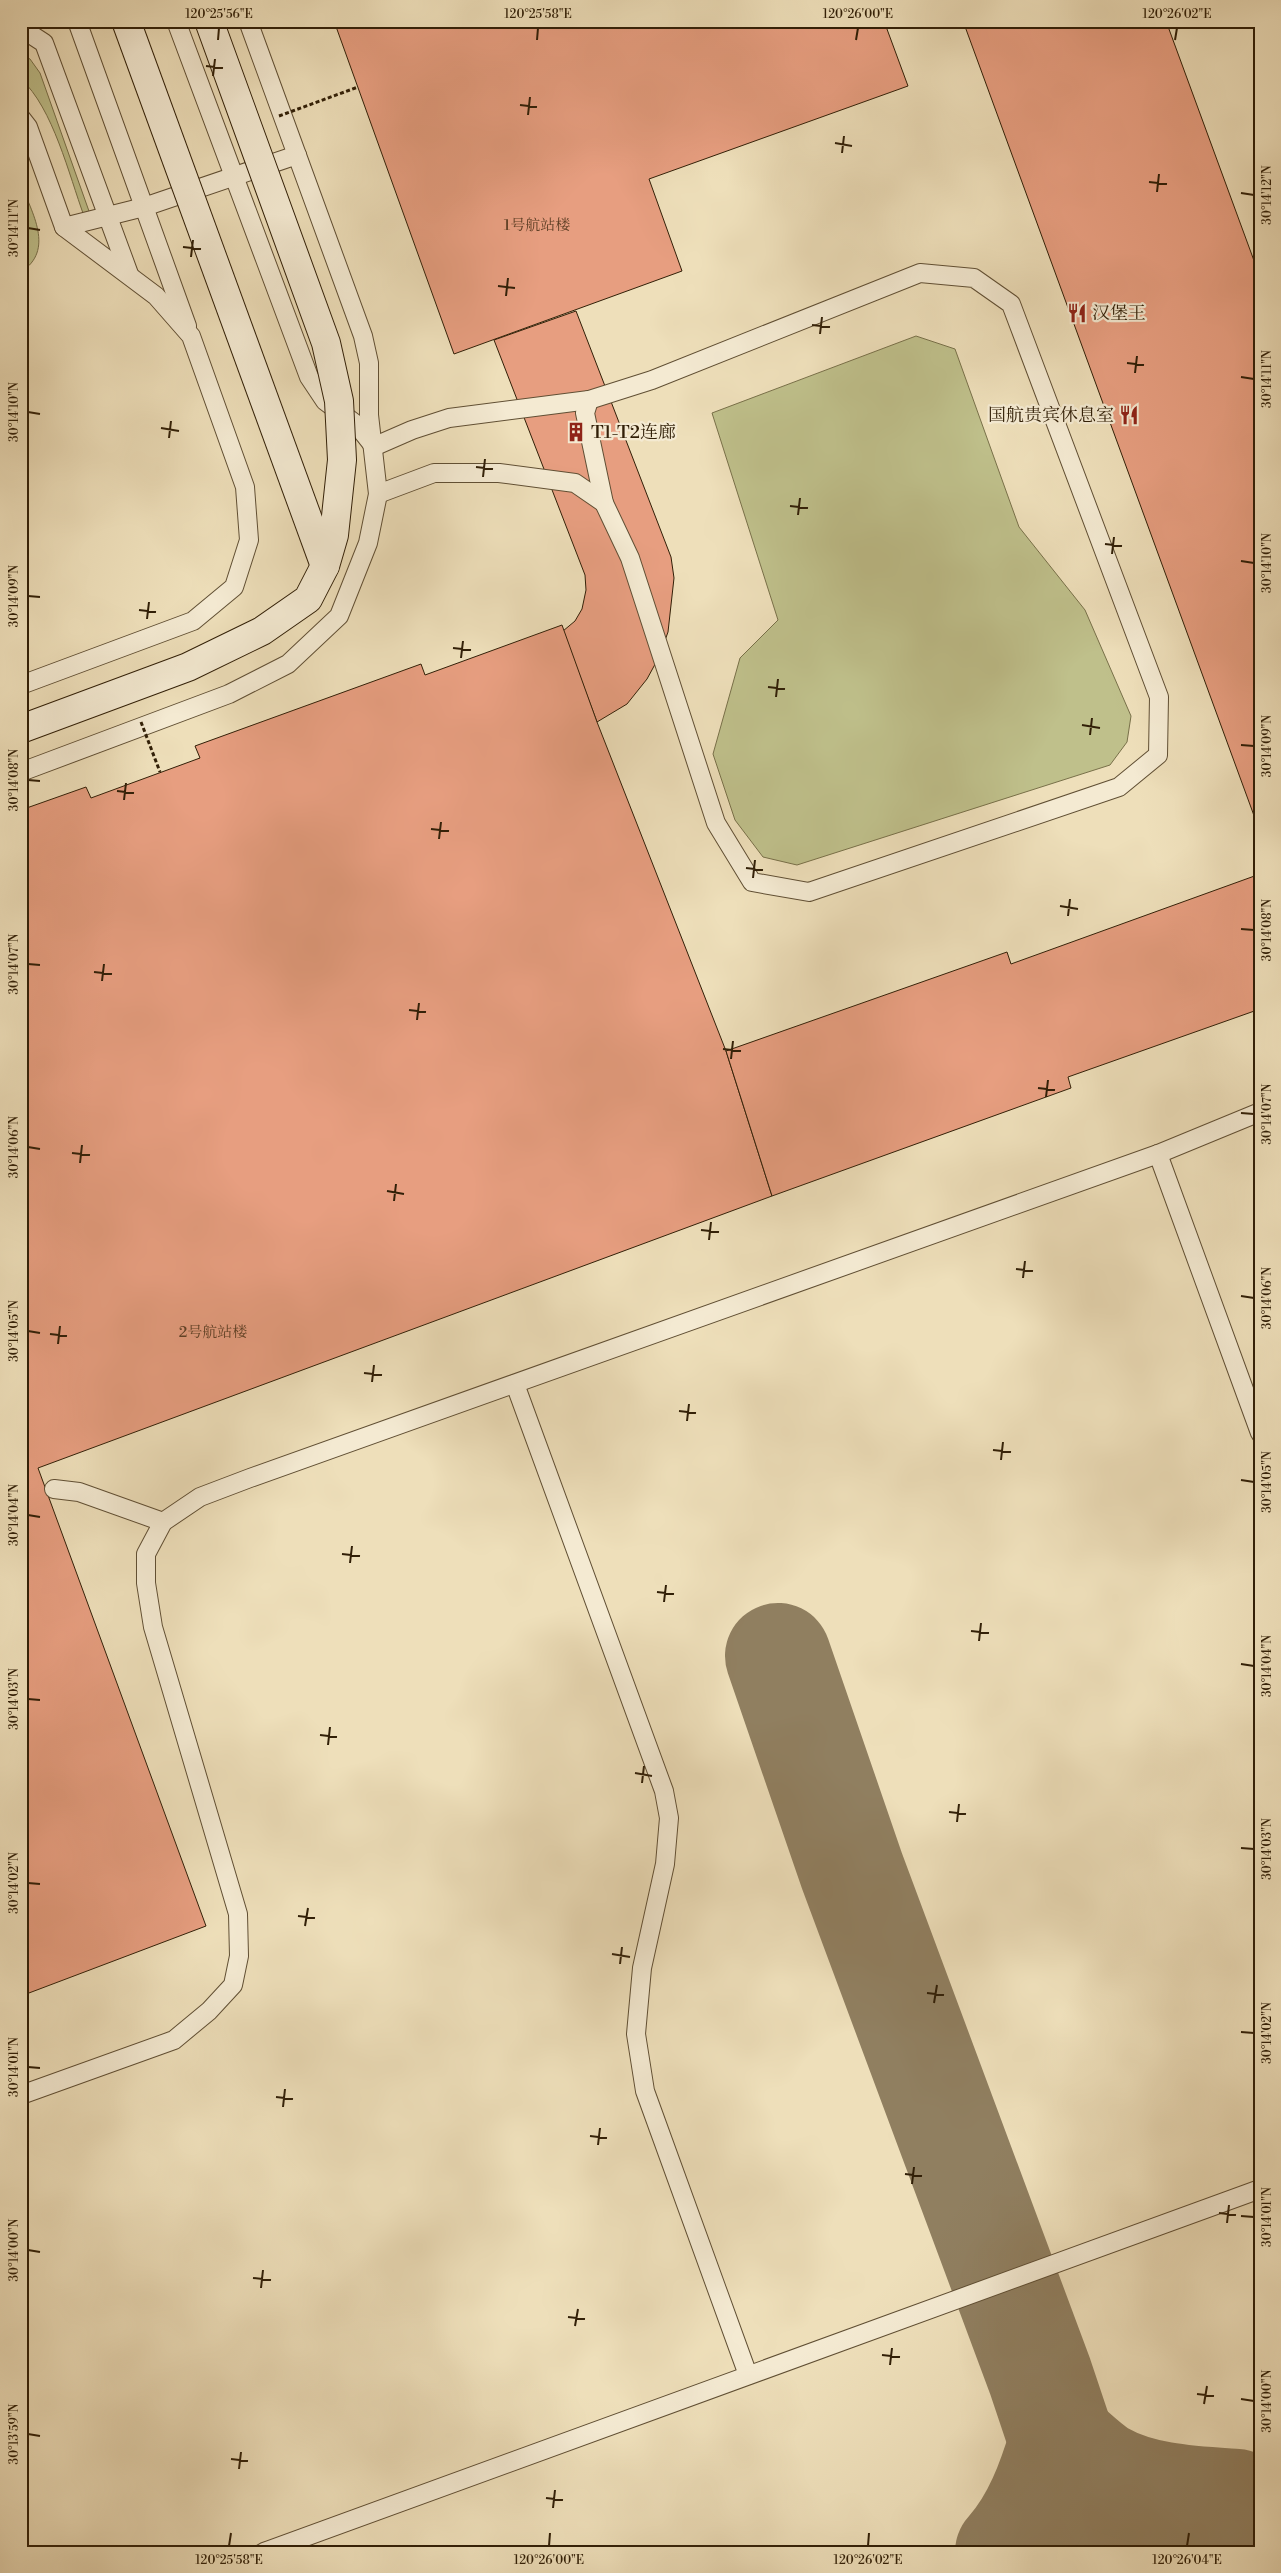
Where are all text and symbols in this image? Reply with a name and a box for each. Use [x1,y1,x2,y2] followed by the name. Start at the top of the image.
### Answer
[185,7,253,22] text: 120°25'56"E
[504,7,572,22] text: 120°25'58"E
[823,7,893,22] text: 120°26'00"E
[1142,7,1212,22] text: 120°26'02"E
[1260,165,1275,225] text: 30°14'12"N
[7,199,22,257] text: 30°14'11"N
[504,216,570,235] house number: 1号航站楼
[1066,302,1088,324] restaurant icon: 汉堡王
[1092,302,1146,325] place label: 汉堡王
[1260,350,1275,408] text: 30°14'11"N
[7,382,22,442] text: 30°14'10"N
[988,404,1114,427] place label: 国航贵宾休息室
[1118,404,1140,426] restaurant icon: 国航贵宾休息室
[565,421,587,443] building icon: T1-T2连廊
[591,421,676,444] place label: T1-T2连廊
[1260,533,1275,593] text: 30°14'10"N
[7,565,22,627] text: 30°14'09"N
[1260,715,1275,777] text: 30°14'09"N
[7,749,22,811] text: 30°14'08"N
[1260,899,1275,961] text: 30°14'08"N
[7,933,22,995] text: 30°14'07"N
[1260,1083,1275,1145] text: 30°14'07"N
[7,1116,22,1178] text: 30°14'06"N
[1260,1267,1275,1329] text: 30°14'06"N
[7,1300,22,1362] text: 30°14'05"N
[179,1323,247,1342] house number: 2号航站楼
[1260,1451,1275,1513] text: 30°14'05"N
[7,1484,22,1546] text: 30°14'04"N
[1260,1635,1275,1697] text: 30°14'04"N
[7,1668,22,1730] text: 30°14'03"N
[1260,1818,1275,1880] text: 30°14'03"N
[7,1852,22,1914] text: 30°14'02"N
[1260,2002,1275,2064] text: 30°14'02"N
[7,2037,22,2097] text: 30°14'01"N
[1260,2187,1275,2247] text: 30°14'01"N
[7,2218,22,2282] text: 30°14'00"N
[1260,2369,1275,2433] text: 30°14'00"N
[7,2403,22,2464] text: 30°13'59"N
[195,2553,263,2568] text: 120°25'58"E
[514,2553,584,2568] text: 120°26'00"E
[833,2553,903,2568] text: 120°26'02"E
[1152,2553,1222,2568] text: 120°26'04"E

